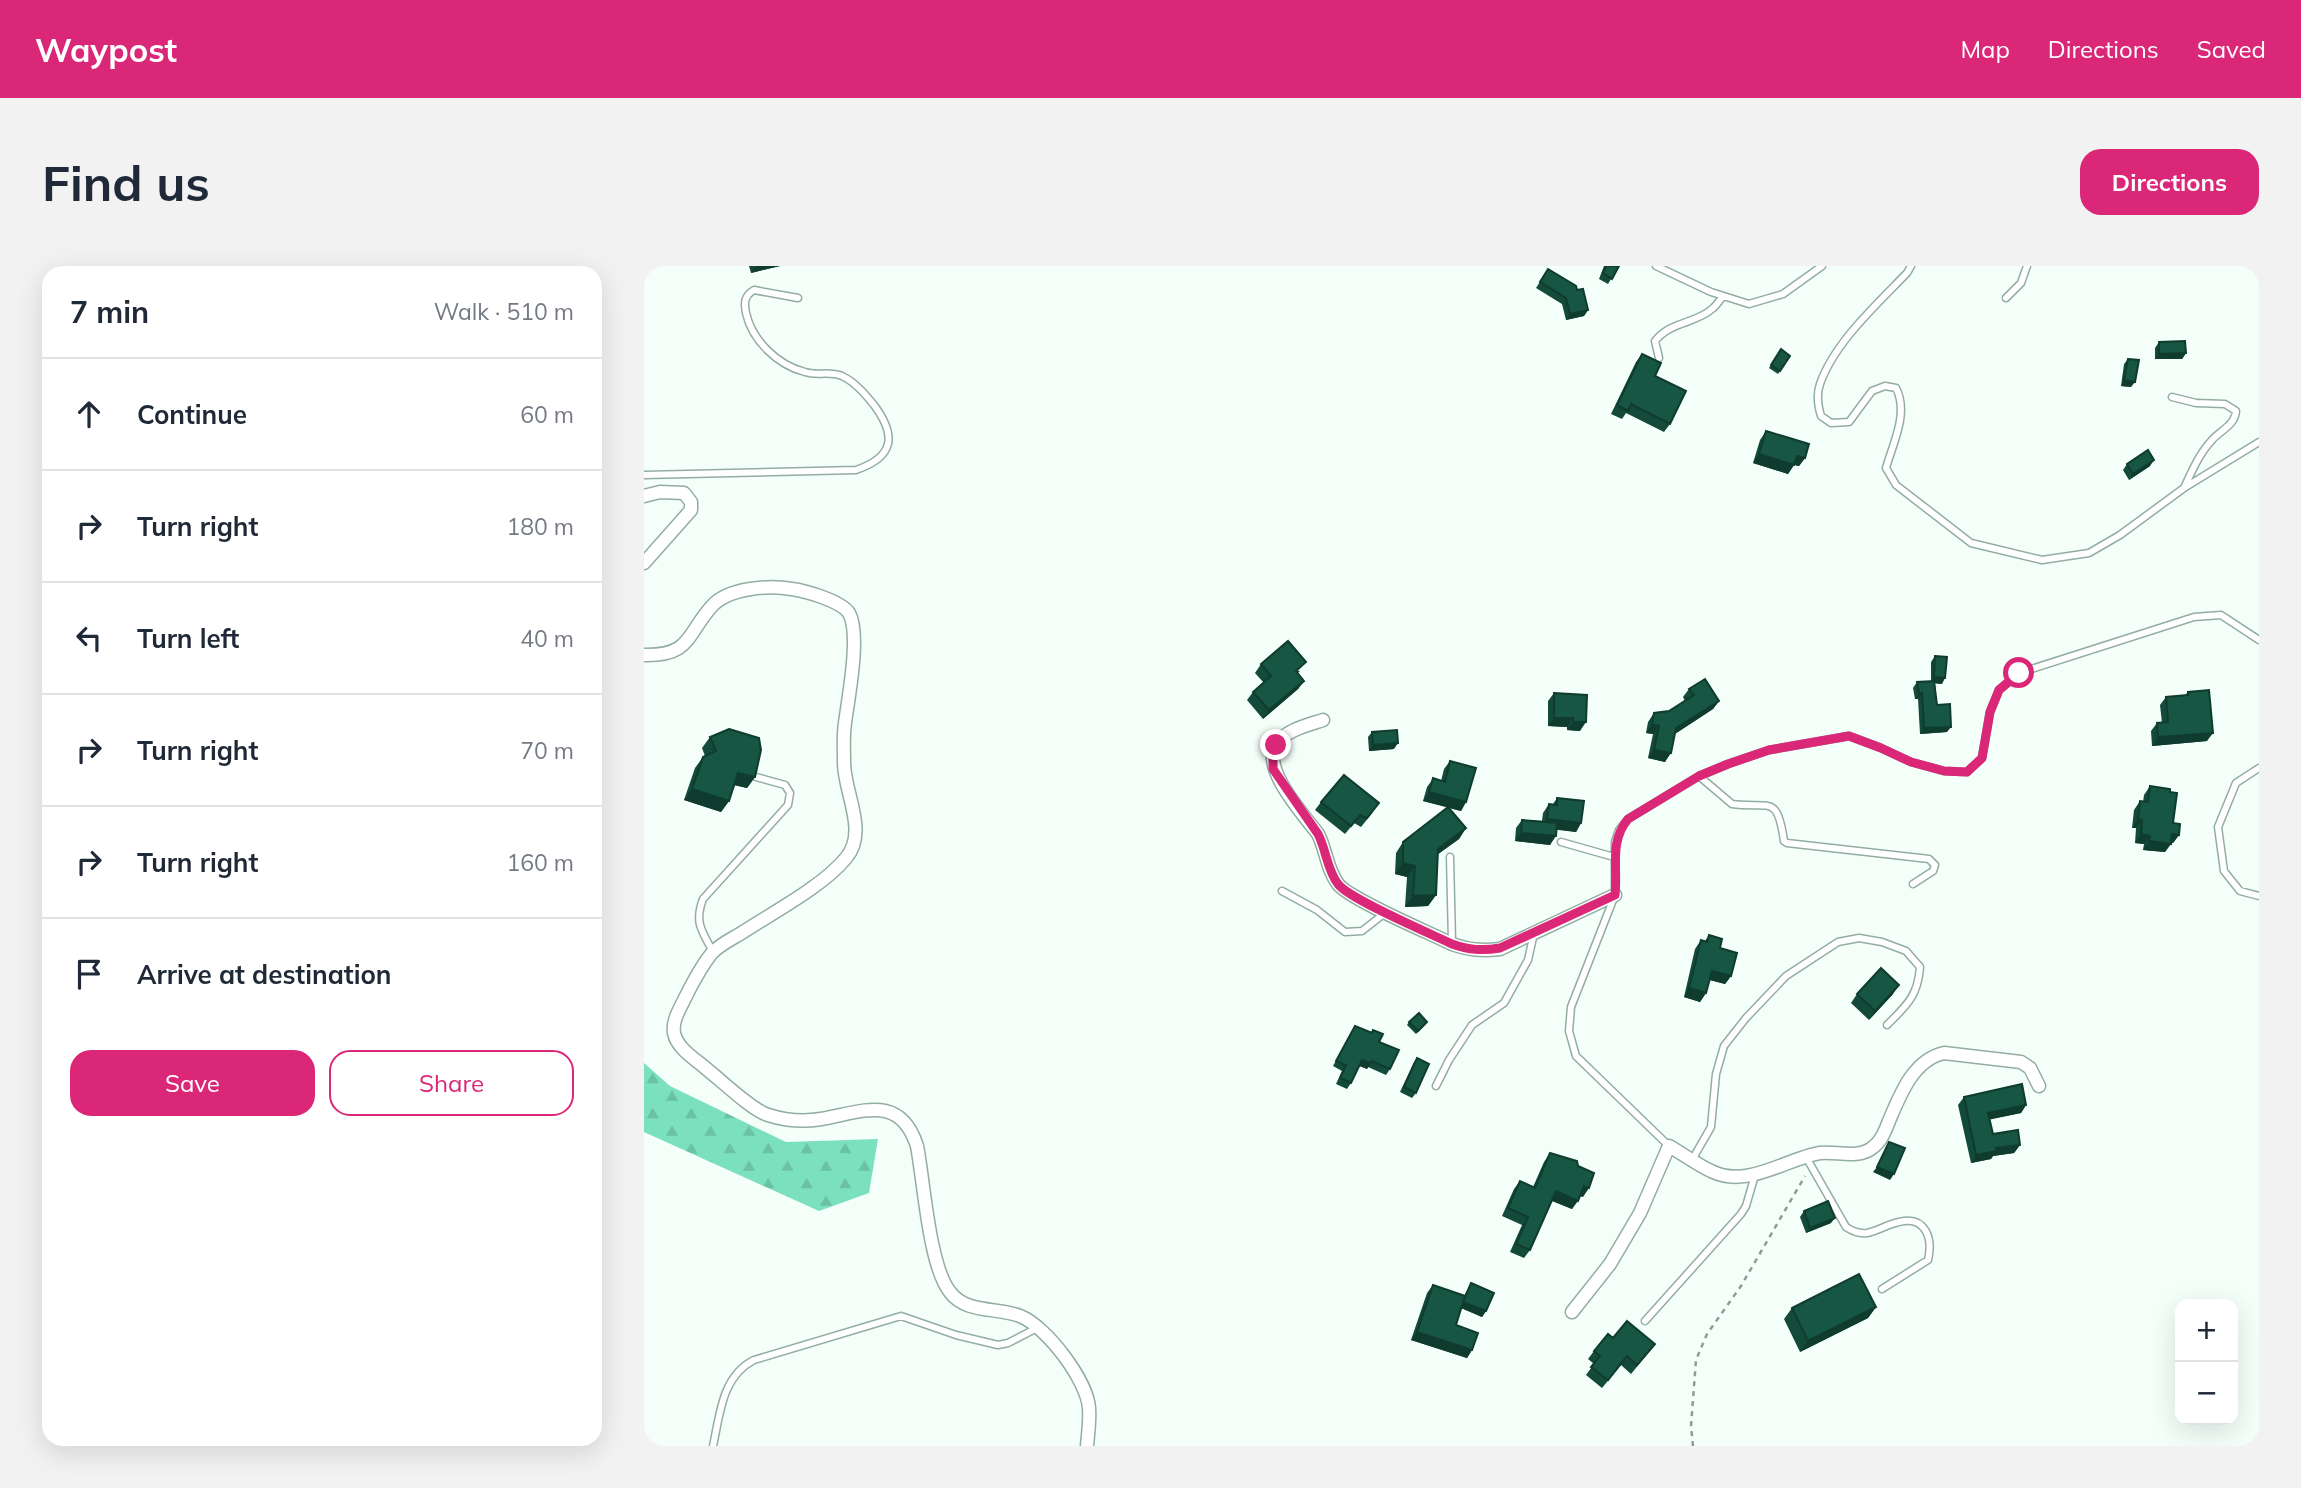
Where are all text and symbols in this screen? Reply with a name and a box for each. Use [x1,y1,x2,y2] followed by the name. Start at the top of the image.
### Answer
[35,29,177,70] text: Waypost
[1960,34,2010,64] text: Map
[2048,34,2159,64] text: Directions
[2197,34,2266,64] text: Saved
[2080,149,2259,215] button: Directions
[42,152,210,213] text: Find us
[70,293,149,331] text: 7 min
[434,297,574,326] text: Walk · 510 m
[70,395,108,433] icon: ahead
[137,398,247,431] text: Continue
[520,400,574,429] text: 60 m
[70,507,108,545] icon: right
[137,510,258,543] text: Turn right
[506,512,574,541] text: 180 m
[70,619,108,657] icon: left
[137,622,239,655] text: Turn left
[520,624,574,653] text: 40 m
[2003,657,2034,688] route start
[1260,729,1291,760] route end
[70,731,108,769] icon: right
[137,734,258,767] text: Turn right
[520,736,574,765] text: 70 m
[70,843,108,881] icon: right
[137,846,258,879] text: Turn right
[506,848,574,877] text: 160 m
[70,955,108,993] icon: arrive
[137,958,392,991] text: Arrive at destination
[70,1050,315,1116] button: Save
[329,1050,574,1116] button: Share
[2175,1299,2238,1425] map controls
[2175,1299,2238,1362] button: +
[2175,1362,2238,1425] button: −

